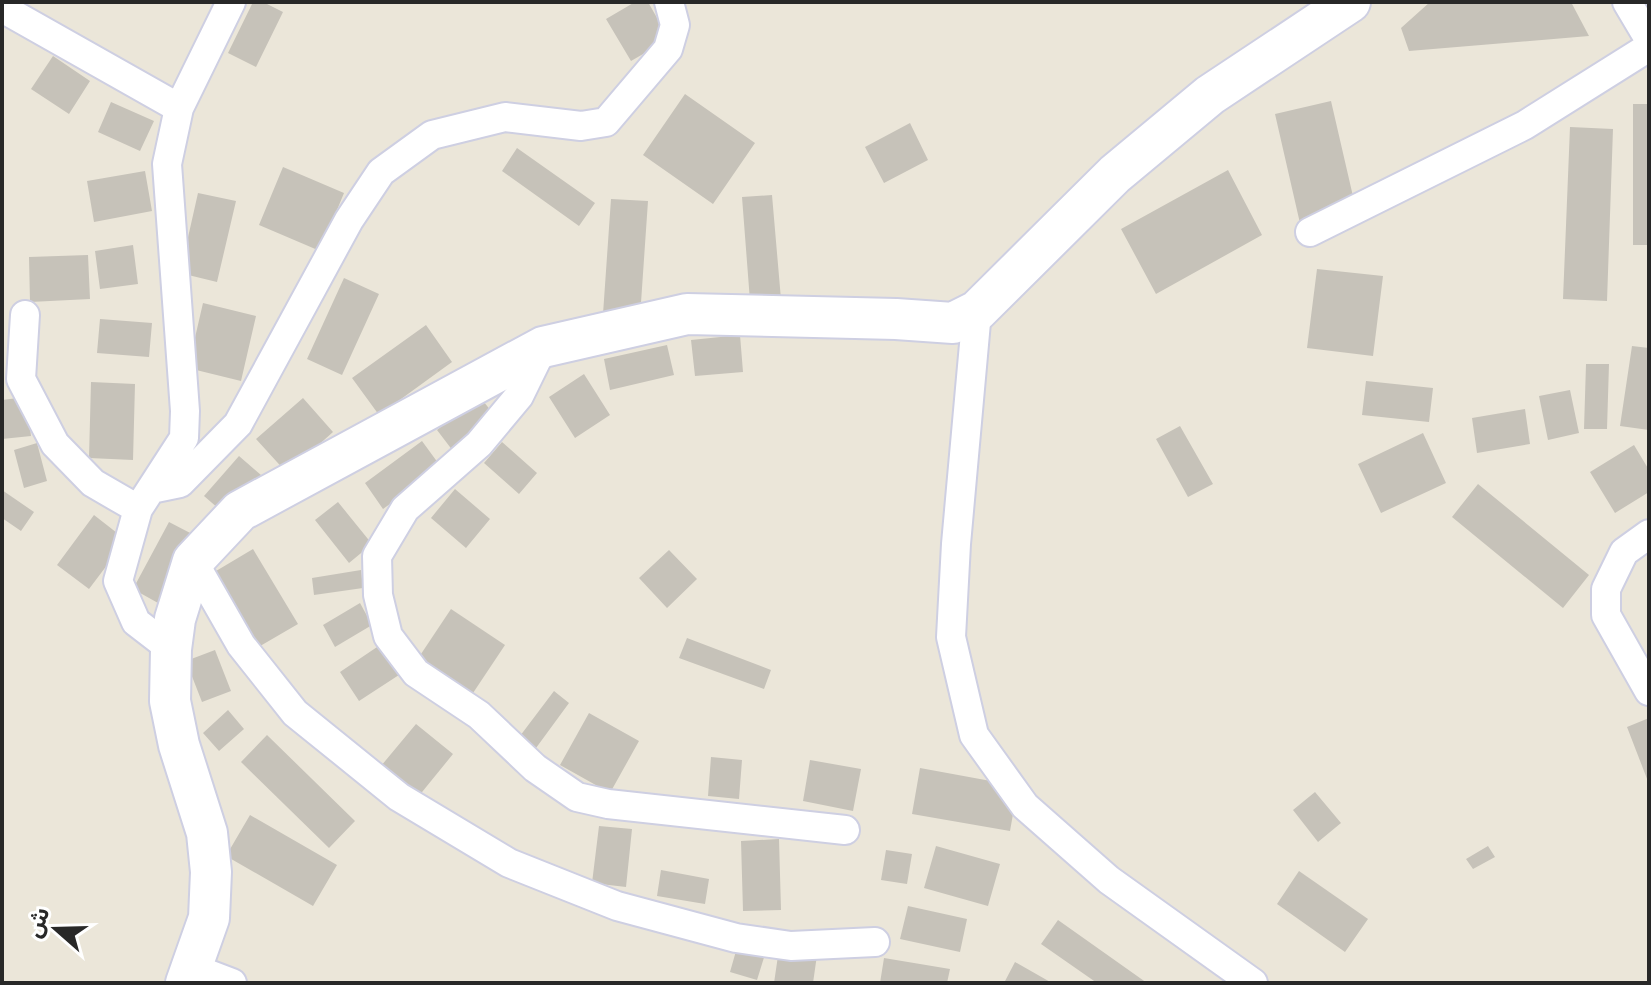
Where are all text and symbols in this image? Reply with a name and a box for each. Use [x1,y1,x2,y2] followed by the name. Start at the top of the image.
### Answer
[16,889,96,969] north arrow
[20,904,56,941] text: ش

